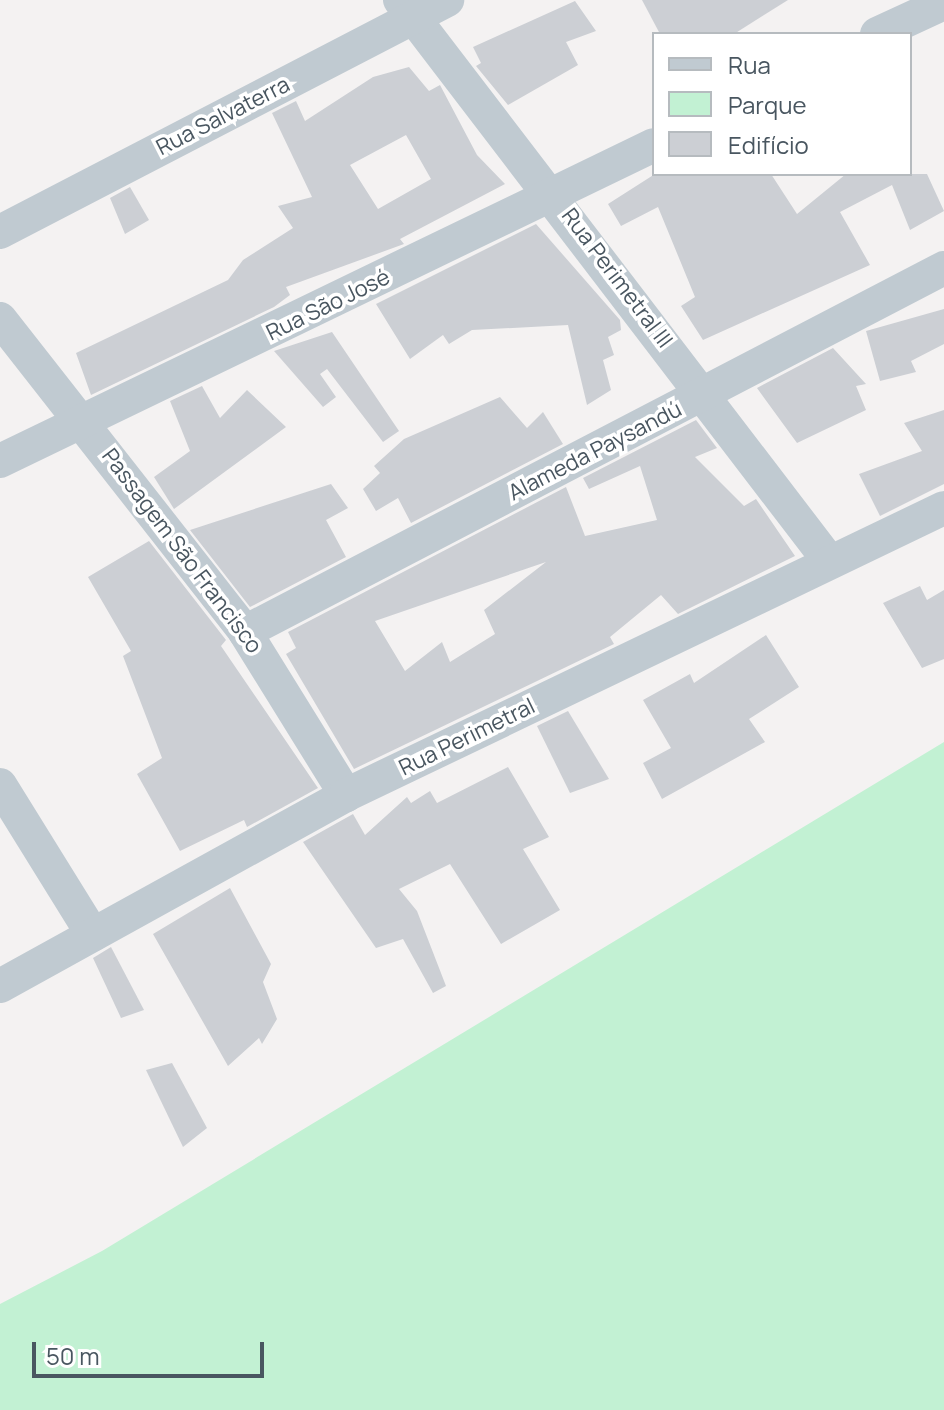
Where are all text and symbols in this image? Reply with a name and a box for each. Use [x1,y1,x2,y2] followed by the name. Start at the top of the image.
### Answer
[652,32,912,176] legend
[728,48,771,81] text: Rua
[152,71,294,161] street label: Rua Salvaterra
[728,88,806,121] text: Parque
[728,128,809,161] text: Edifício
[556,203,678,353] street label: Rua Perimetral III
[262,264,394,346] street label: Rua São José
[504,396,686,506] street label: Alameda Paysandú
[96,444,268,658] street label: Passagem São Francisco
[395,693,539,781] street label: Rua Perimetral
[36,1326,268,1376] scale bar
[46,1339,100,1372] text: 50 m

